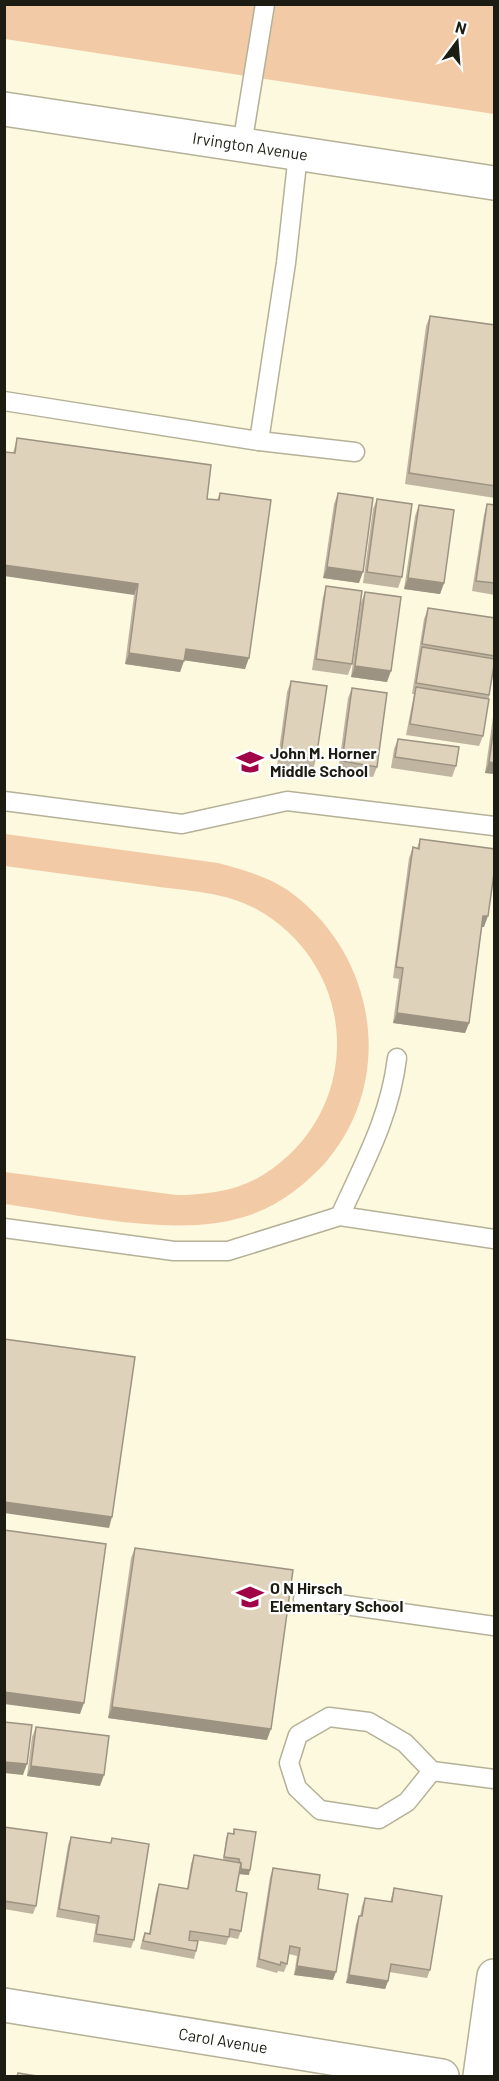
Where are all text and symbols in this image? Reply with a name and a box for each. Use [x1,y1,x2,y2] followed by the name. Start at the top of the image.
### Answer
[427,12,487,72] north arrow
[454,17,469,38] text: N
[191,128,309,164] street label: Irvington Avenue
[270,743,377,780] place label: John M. Horner Middle School
[235,747,265,777] school or university icon: John M. Horner Middle School
[270,1578,404,1615] place label: O N Hirsch Elementary School
[235,1582,265,1612] school or university icon: O N Hirsch Elementary School
[177,2023,269,2057] street label: Carol Avenue

